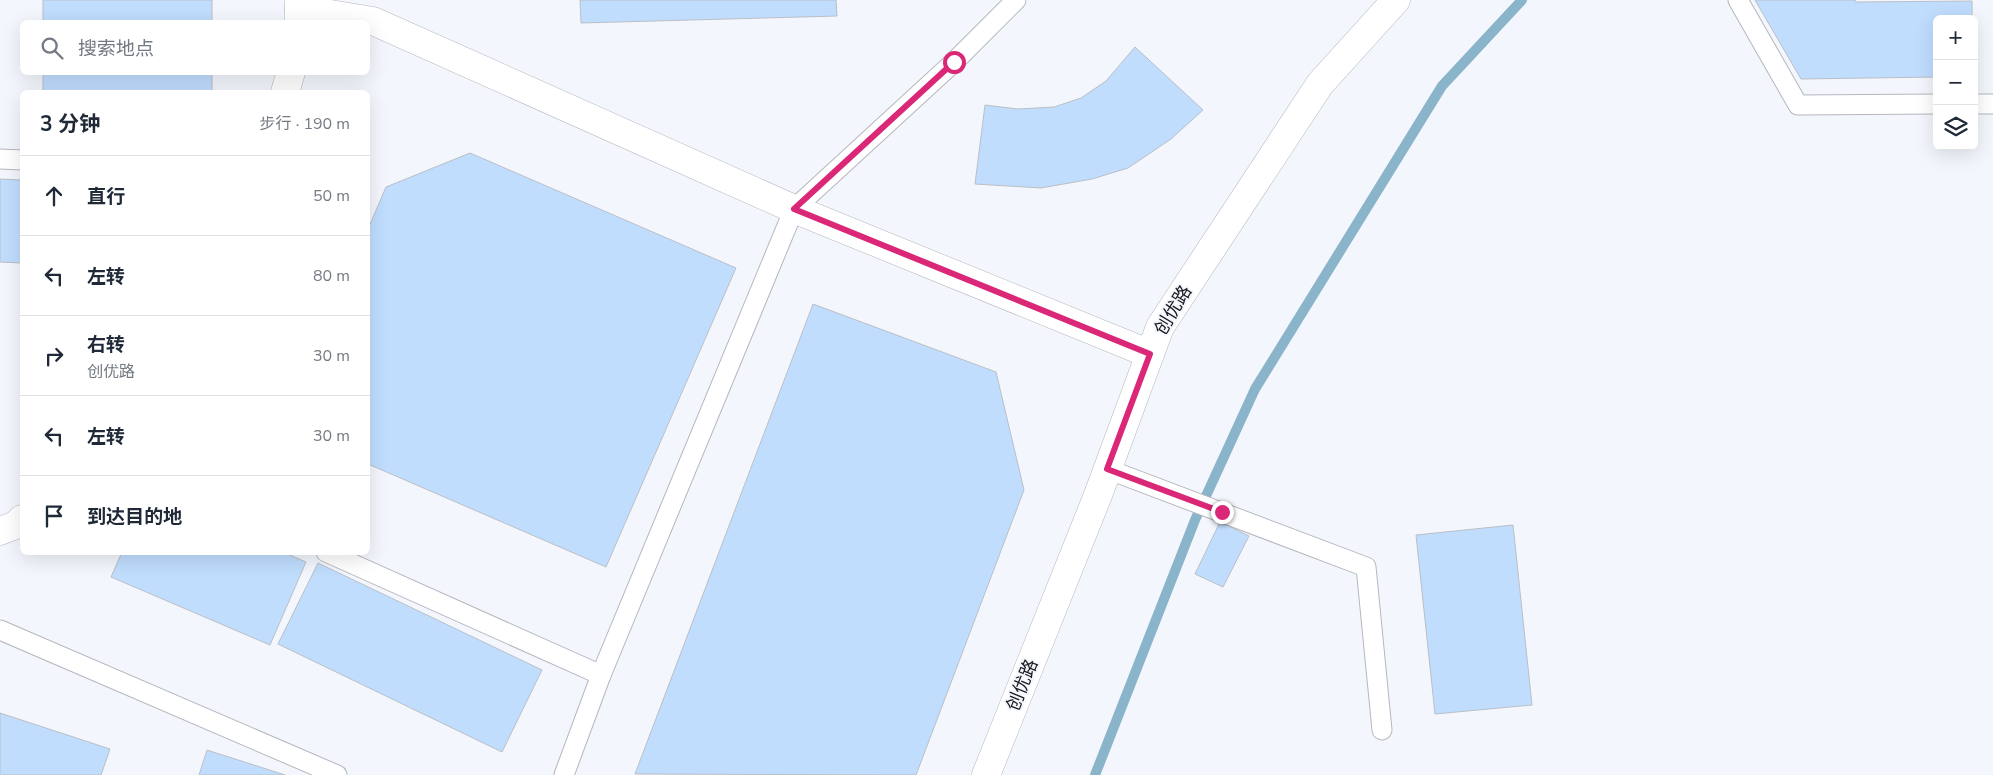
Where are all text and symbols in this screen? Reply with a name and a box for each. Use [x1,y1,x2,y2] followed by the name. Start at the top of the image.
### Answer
[1933,15,1978,150] map controls
[1933,15,1978,60] button: +
[20,20,370,75] search box
[38,34,66,62] icon: search
[78,36,154,62] text: 搜索地点
[943,51,966,74] route start
[1933,60,1978,105] button: −
[1933,105,1978,150] button: layers
[40,110,100,138] text: 3 分钟
[260,113,350,135] text: 步行 · 190 m
[40,182,68,210] icon: ahead
[87,184,125,210] text: 直行
[313,185,350,207] text: 50 m
[40,262,68,290] icon: left
[87,264,125,290] text: 左转
[313,265,350,287] text: 80 m
[1149,281,1197,339] street label: 创优路
[87,332,125,358] text: 右转
[40,342,68,370] icon: right
[313,345,350,367] text: 30 m
[87,361,135,383] text: 创优路
[40,422,68,450] icon: left
[87,424,125,450] text: 左转
[313,425,350,447] text: 30 m
[1211,501,1234,524] route end
[40,502,68,530] icon: arrive
[87,504,182,530] text: 到达目的地
[1001,655,1043,715] street label: 创优路

